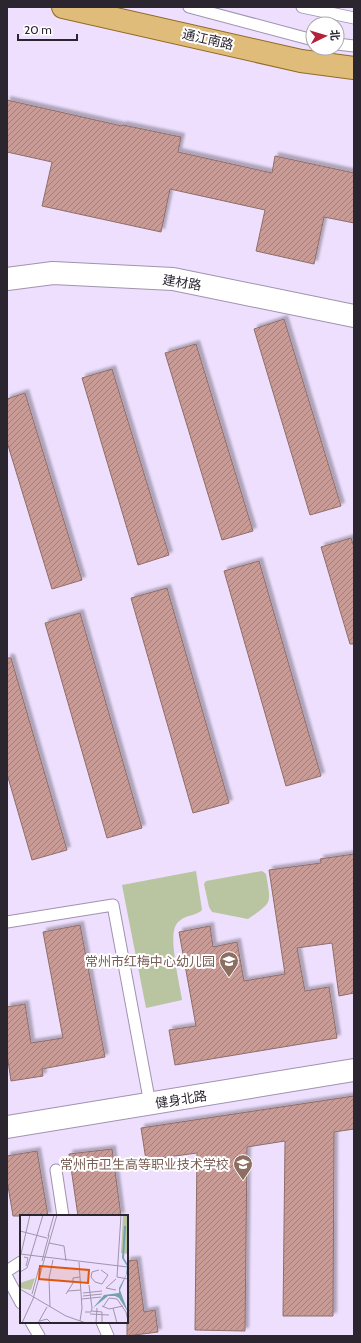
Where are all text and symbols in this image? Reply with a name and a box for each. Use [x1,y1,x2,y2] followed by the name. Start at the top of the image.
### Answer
[18,16,77,42] scale bar
[305,16,345,56] north arrow
[24,22,52,37] text: 20 m
[181,25,235,53] street label: 通江南路
[328,29,342,41] text: 北
[161,271,203,293] street label: 建材路
[218,950,240,978] school or university icon: 常州市红梅中心幼儿园
[85,953,215,969] place label: 常州市红梅中心幼儿园
[154,1087,208,1111] street label: 健身北路
[232,1153,254,1181] school or university icon: 常州市卫生高等职业技术学校
[60,1156,229,1172] place label: 常州市卫生高等职业技术学校
[20,1215,128,1323] inset map

